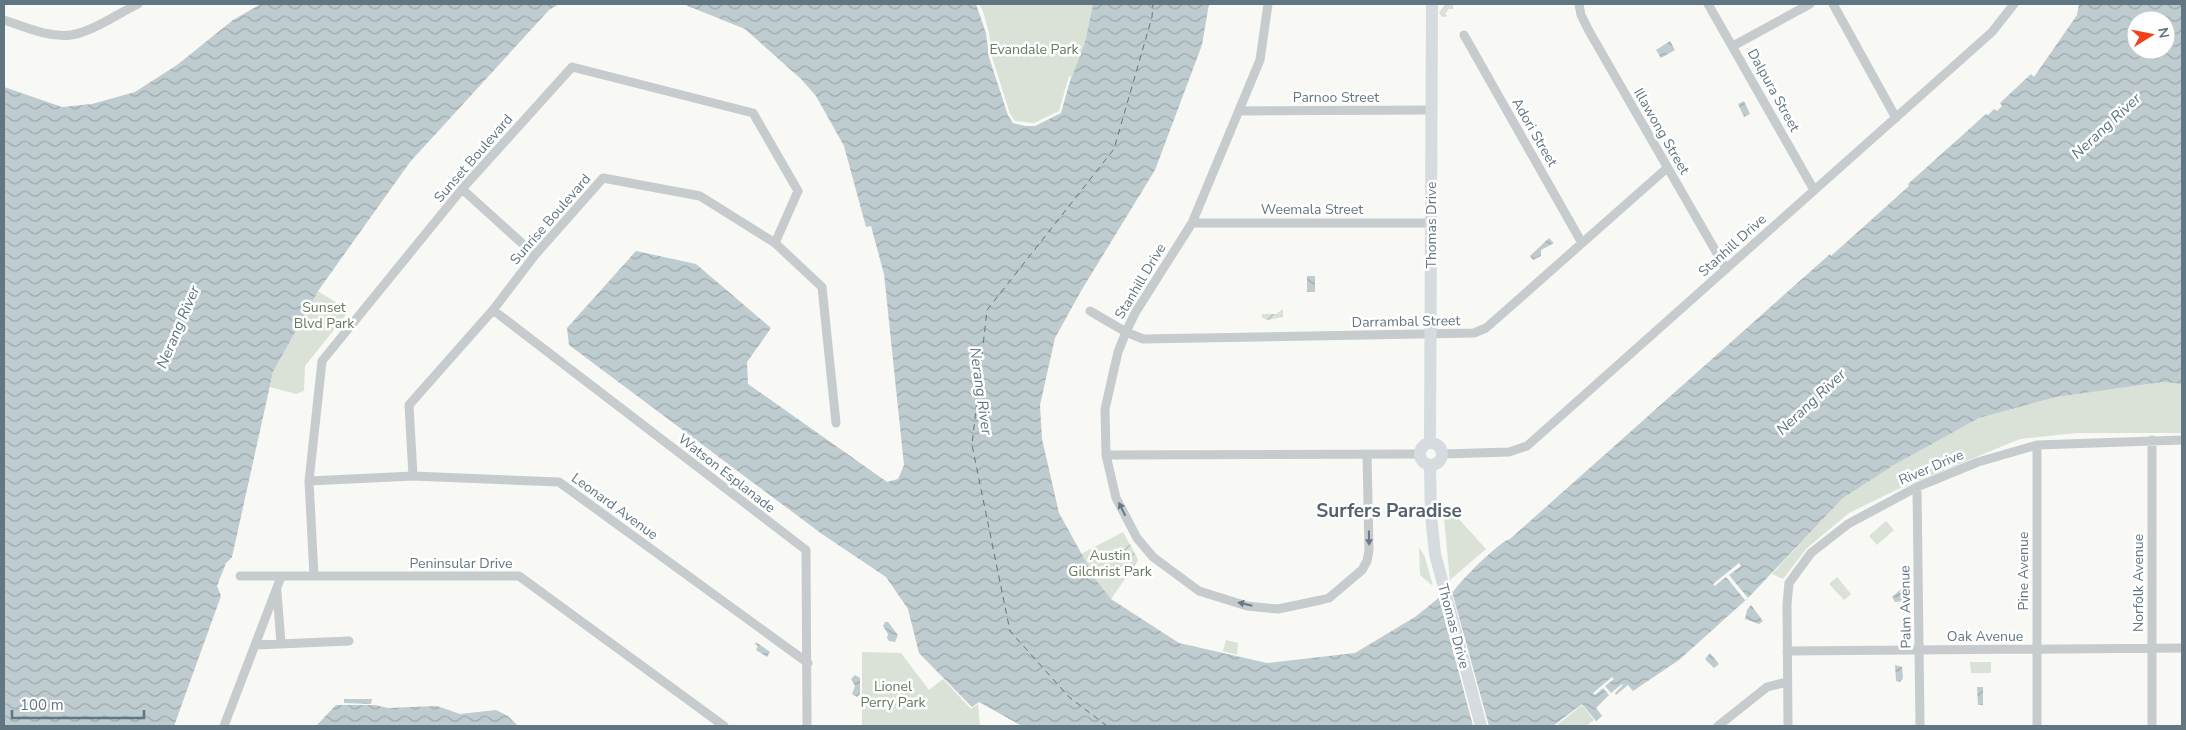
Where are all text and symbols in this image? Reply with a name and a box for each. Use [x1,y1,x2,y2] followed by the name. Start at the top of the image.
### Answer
[2126,10,2176,60] north arrow
[2153,26,2174,40] text: N
[989,40,1080,59] park label: Evandale Park
[1743,45,1804,135] street label: Dalpura Street
[1629,85,1694,178] street label: Illawong Street
[1293,88,1379,107] street label: Parnoo Street
[2067,88,2145,163] water label: Nerang River
[1507,95,1562,170] street label: Adori Street
[430,110,517,207] street label: Sunset Boulevard
[506,170,595,269] street label: Sunrise Boulevard
[1422,181,1441,269] street label: Thomas Drive
[1261,200,1363,219] street label: Weemala Street
[1694,210,1770,281] street label: Stanhill Drive
[1110,240,1171,323] street label: Stanhill Drive
[152,282,205,371] water label: Nerang River
[294,298,355,333] park label: Sunset Blvd Park
[1352,311,1461,332] street label: Darrambal Street
[965,346,997,437] water label: Nerang River
[1772,364,1850,439] water label: Nerang River
[674,429,779,517] street label: Watson Esplanade
[1896,445,1967,490] street label: River Drive
[568,469,662,544] street label: Leonard Avenue
[1316,498,1462,524] district label: Surfers Paradise
[1118,502,1126,516] one-way arrow
[1365,530,1373,546] one-way arrow
[2014,532,2033,610] street label: Pine Avenue
[2129,534,2148,632] street label: Norfolk Avenue
[1068,546,1153,581] park label: Austin Gilchrist Park
[409,554,513,573] street label: Peninsular Drive
[1895,565,1916,649] street label: Palm Avenue
[1433,582,1474,671] street label: Thomas Drive
[1237,600,1252,608] one-way arrow
[1947,627,2023,646] street label: Oak Avenue
[860,677,927,712] park label: Lionel Perry Park
[12,688,145,720] scale bar
[20,695,64,715] text: 100 m

